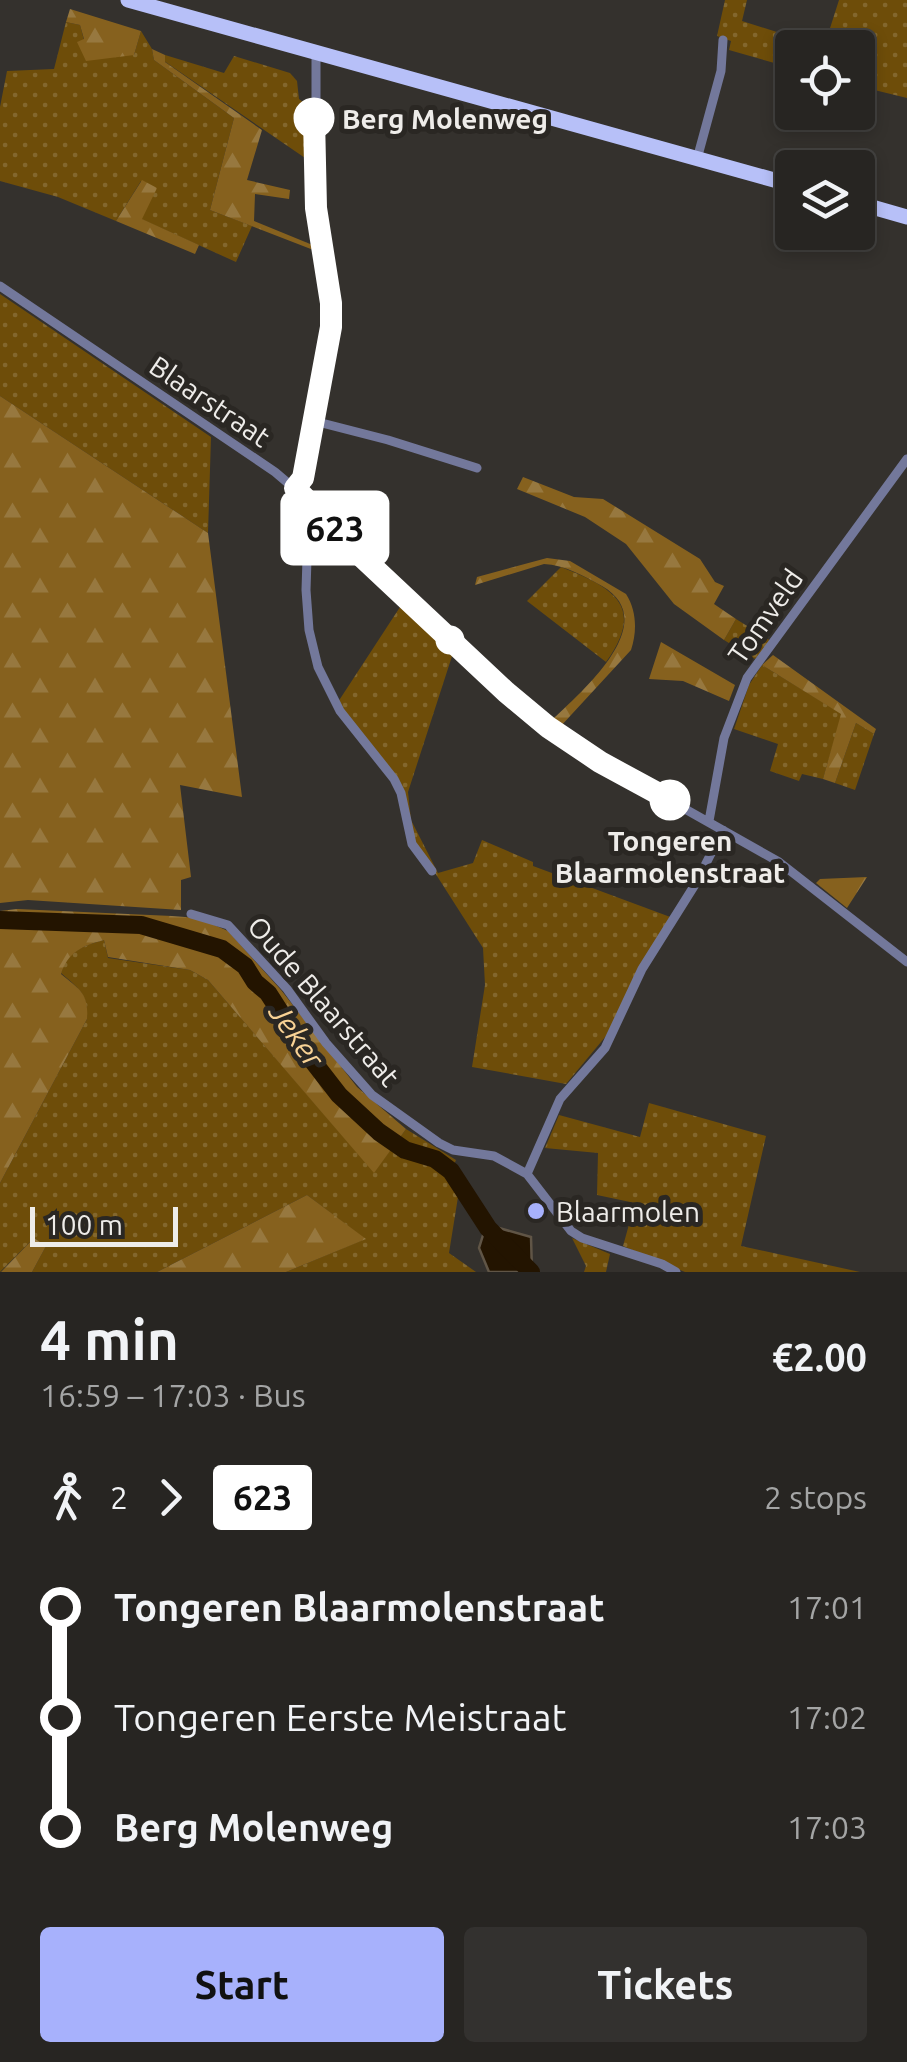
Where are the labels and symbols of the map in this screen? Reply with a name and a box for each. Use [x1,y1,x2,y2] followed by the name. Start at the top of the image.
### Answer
[295,99,333,137] marker: Berg Molenweg
[342,103,548,134] place label: Berg Molenweg
[144,350,276,452] street label: Blaarstraat
[278,496,392,560] line badge: 623
[721,563,809,669] street label: Tomveld
[437,627,463,653] unlabelled marker
[651,781,689,819] marker: Tongeren Blaarmolenstraat
[555,825,785,888] place label: Tongeren Blaarmolenstraat
[242,910,406,1092] street label: Oude Blaarstraat
[262,995,332,1075] water label: Jeker
[556,1196,700,1227] place label: Blaarmolen
[525,1200,547,1222] marker: Blaarmolen
[30,1202,178,1246] scale bar

